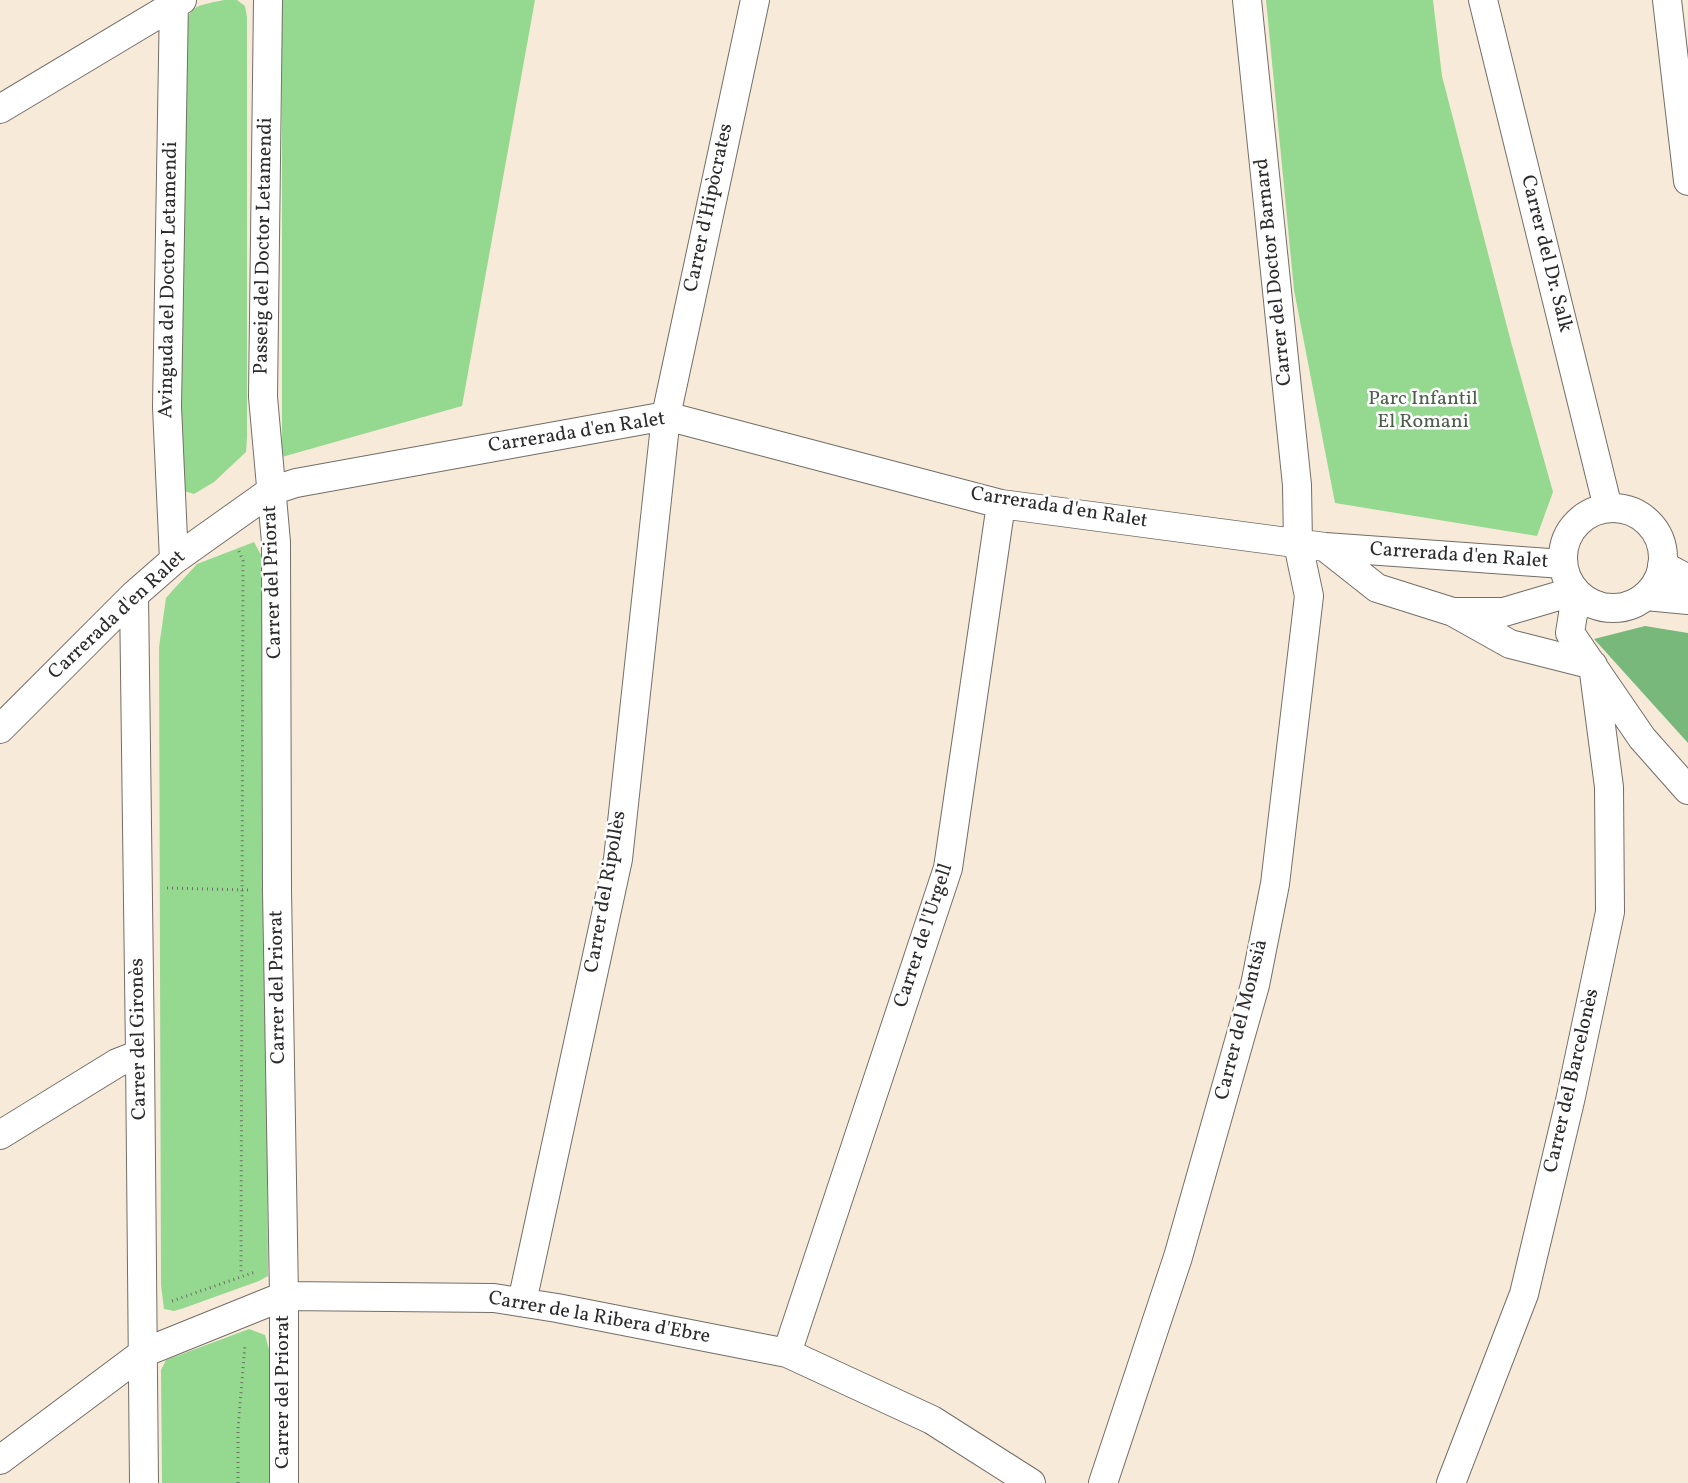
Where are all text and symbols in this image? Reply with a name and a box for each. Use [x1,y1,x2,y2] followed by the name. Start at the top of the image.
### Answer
[251,117,279,375] street label: Passeig del Doctor Letamendi
[680,122,740,294] street label: Carrer d'Hipòcrates
[156,141,184,419] street label: Avinguda del Doctor Letamendi
[1251,157,1299,387] street label: Carrer del Doctor Barnard
[1514,173,1576,335] street label: Carrer del Dr. Salk
[1368,388,1478,435] park label: Parc Infantil El Romani
[487,408,667,460] street label: Carrerada d'en Ralet
[969,483,1149,535] street label: Carrerada d'en Ralet
[259,505,289,659] street label: Carrer del Priorat
[1369,539,1549,575] street label: Carrerada d'en Ralet
[44,546,192,686] street label: Carrerada d'en Ralet
[581,809,633,975] street label: Carrer del Ripollès
[890,861,960,1011] street label: Carrer de l'Urgell
[266,910,292,1064] street label: Carrer del Priorat
[1211,937,1275,1103] street label: Carrer del Montsià
[127,958,153,1120] street label: Carrer del Gironès
[1540,987,1606,1175] street label: Carrer del Barcelonès
[486,1288,712,1350] street label: Carrer de la Ribera d'Ebre
[272,1315,296,1469] street label: Carrer del Priorat

